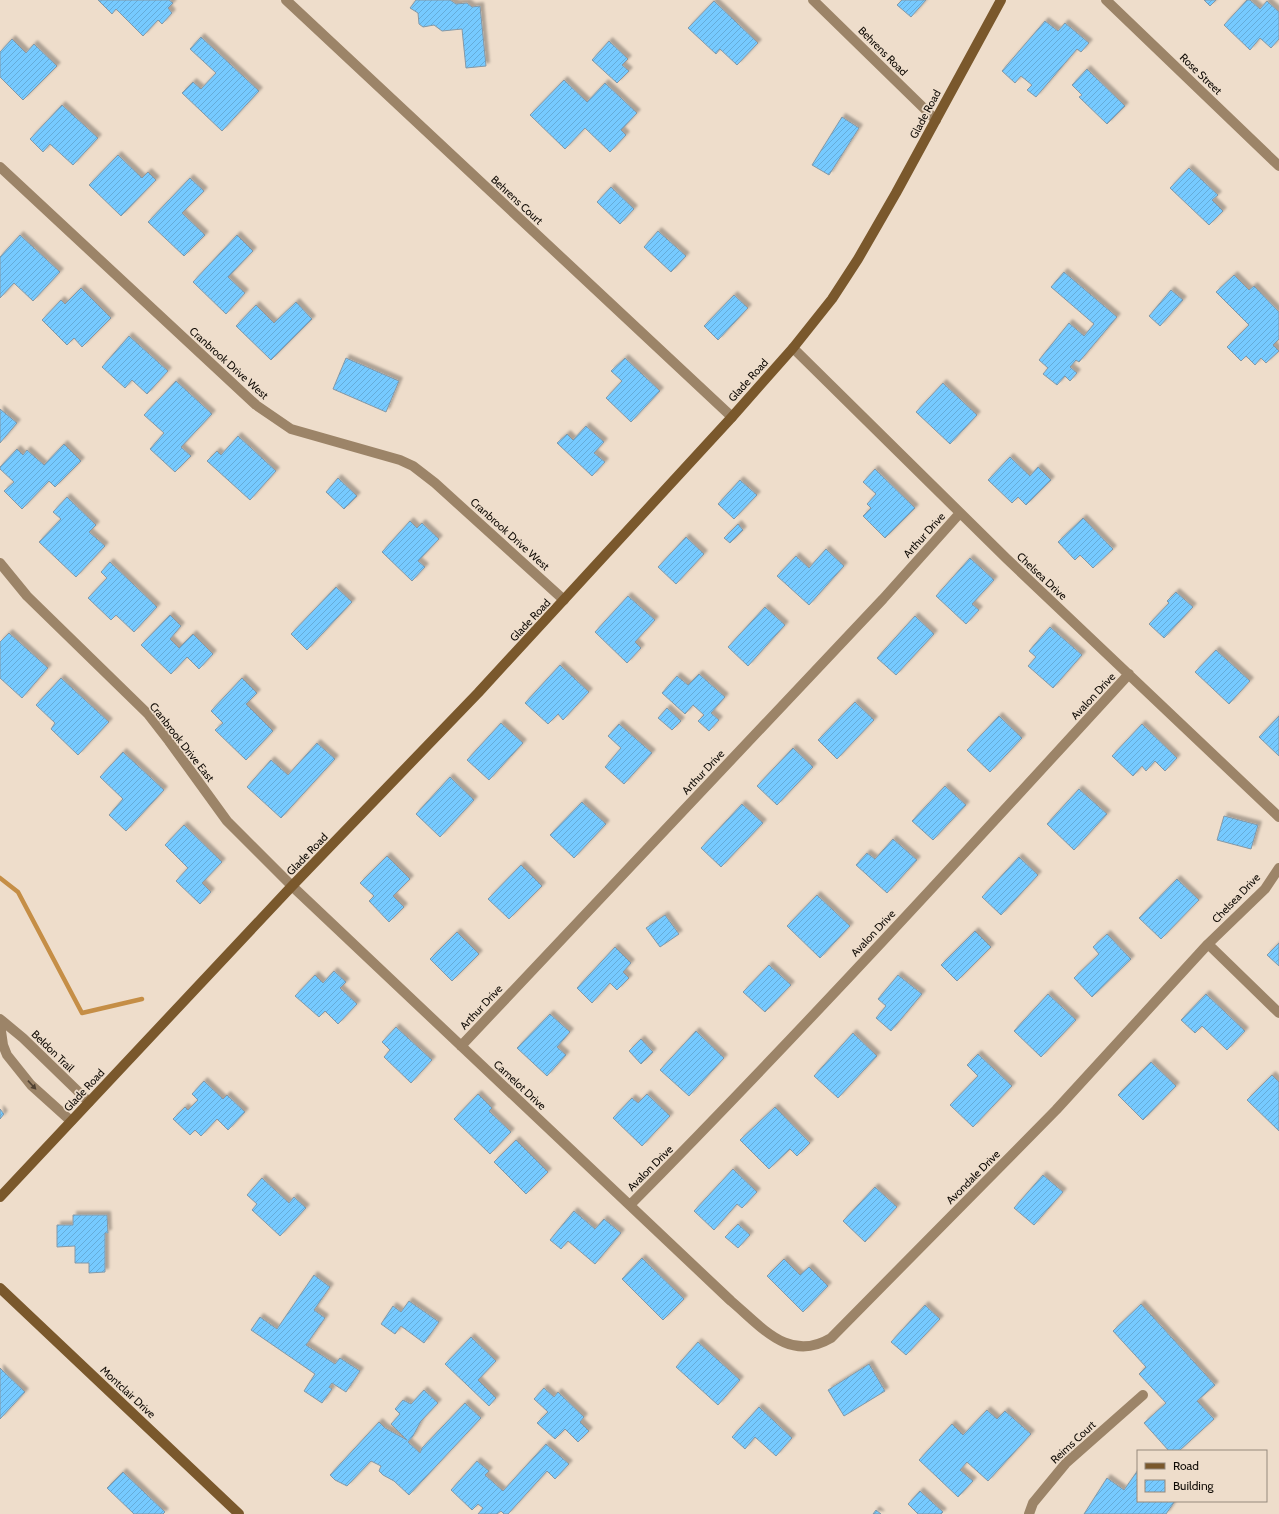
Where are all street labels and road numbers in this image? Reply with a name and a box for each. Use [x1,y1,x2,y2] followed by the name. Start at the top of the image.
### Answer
[855,23,911,79] street label: Behrens Road
[1177,50,1225,98] street label: Rose Street
[906,87,944,141] street label: Glade Road
[488,172,546,228] street label: Behrens Court
[187,324,272,402] street label: Cranbrook Drive West
[725,356,771,404] street label: Glade Road
[468,495,553,573] street label: Cranbrook Drive West
[900,509,948,561] street label: Arthur Drive
[1014,549,1070,603] street label: Chelsea Drive
[507,596,553,644] street label: Glade Road
[1068,669,1118,722] street label: Avalon Drive
[147,699,218,785] street label: Cranbrook Drive East
[679,746,728,797] street label: Arthur Drive
[283,830,331,878] street label: Glade Road
[1209,870,1263,926] street label: Chelsea Drive
[848,906,898,959] street label: Avalon Drive
[457,981,506,1032] street label: Arthur Drive
[29,1027,78,1075] street label: Beldon Trail
[491,1057,549,1113] street label: Camelot Drive
[61,1066,107,1114] street label: Glade Road
[624,1142,676,1194] street label: Avalon Drive
[943,1147,1003,1207] street label: Avondale Drive
[97,1363,159,1421] street label: Montclair Drive
[1047,1417,1099,1466] street label: Reims Court

